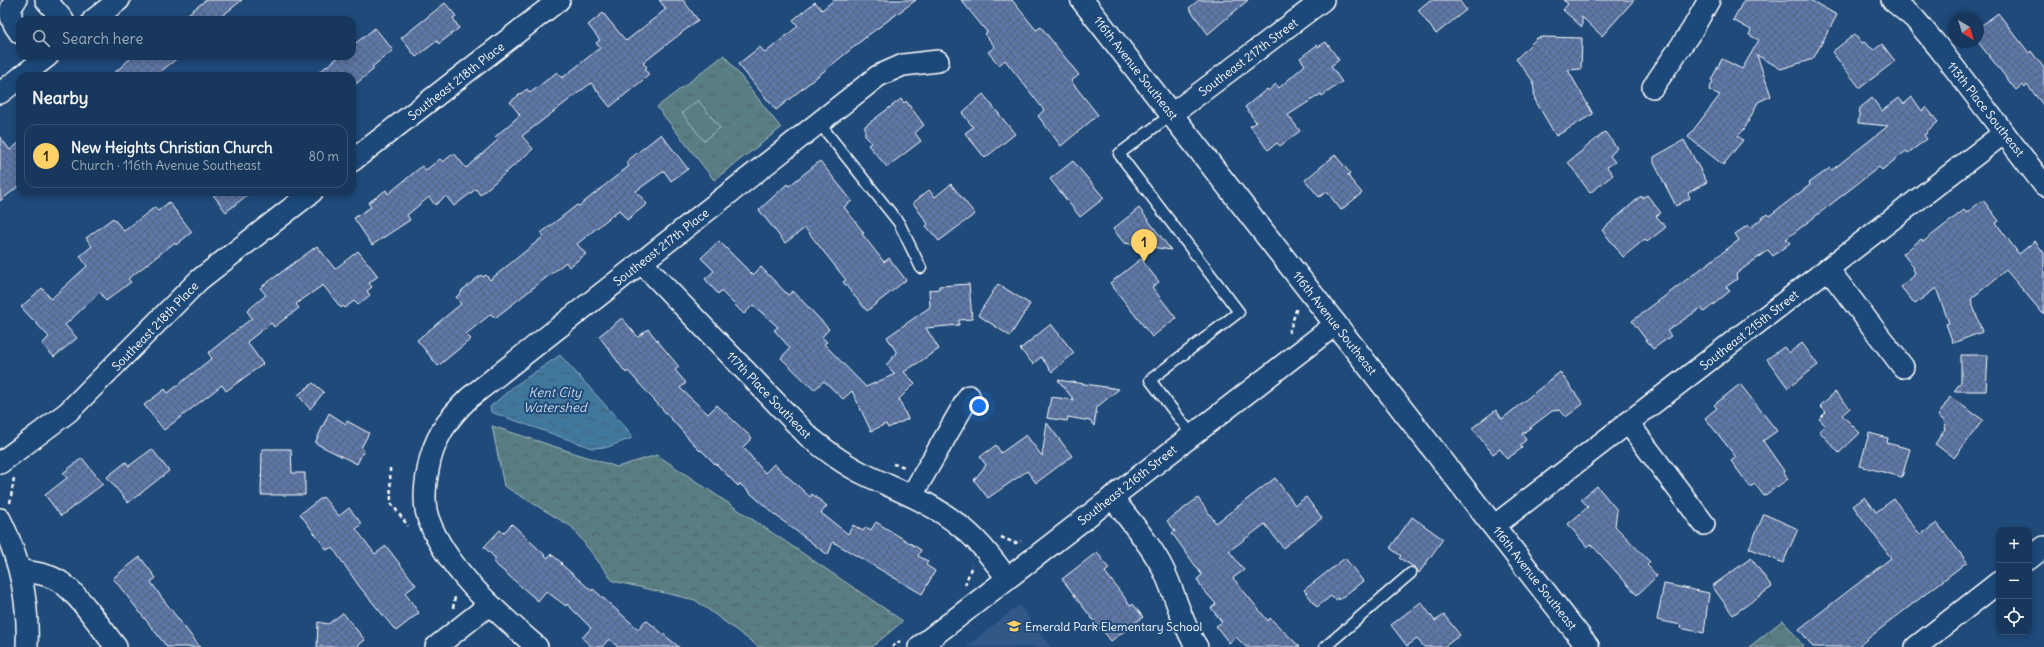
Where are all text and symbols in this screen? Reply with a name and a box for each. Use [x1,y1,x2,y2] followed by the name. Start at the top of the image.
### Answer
[1948,12,1984,48] north arrow
[1091,13,1181,123] street label: 116th Avenue Southeast
[1196,15,1300,99] street label: Southeast 217th Street
[16,16,356,60] search box
[30,27,52,49] icon: search
[62,29,143,48] text: Search here
[405,39,507,123] street label: Southeast 218th Place
[1944,59,2028,159] street label: 113th Place Southeast
[32,87,88,109] text: Nearby
[71,138,273,157] text: New Heights Christian Church
[43,148,49,165] text: 1
[308,148,339,165] text: 80 m
[71,157,261,174] text: Church · 116th Avenue Southeast
[610,205,712,289] street label: Southeast 217th Place
[1131,229,1157,262] pin: 1
[1290,268,1380,378] street label: 116th Avenue Southeast
[109,278,201,374] street label: Southeast 218th Place
[1697,287,1801,373] street label: Southeast 215th Street
[724,348,814,442] street label: 117th Place Southeast
[523,384,589,416] water label: Kent City Watershed
[969,396,989,416] your location
[1075,442,1179,528] street label: Southeast 216th Street
[1490,523,1580,633] street label: 116th Avenue Southeast
[1996,527,2032,635] map controls
[1996,527,2032,563] button: +
[1996,563,2032,599] button: −
[1996,599,2032,635] button: locate
[1006,618,1022,634] school or university icon: Emerald Park Elementary School
[1025,619,1202,634] place label: Emerald Park Elementary School

